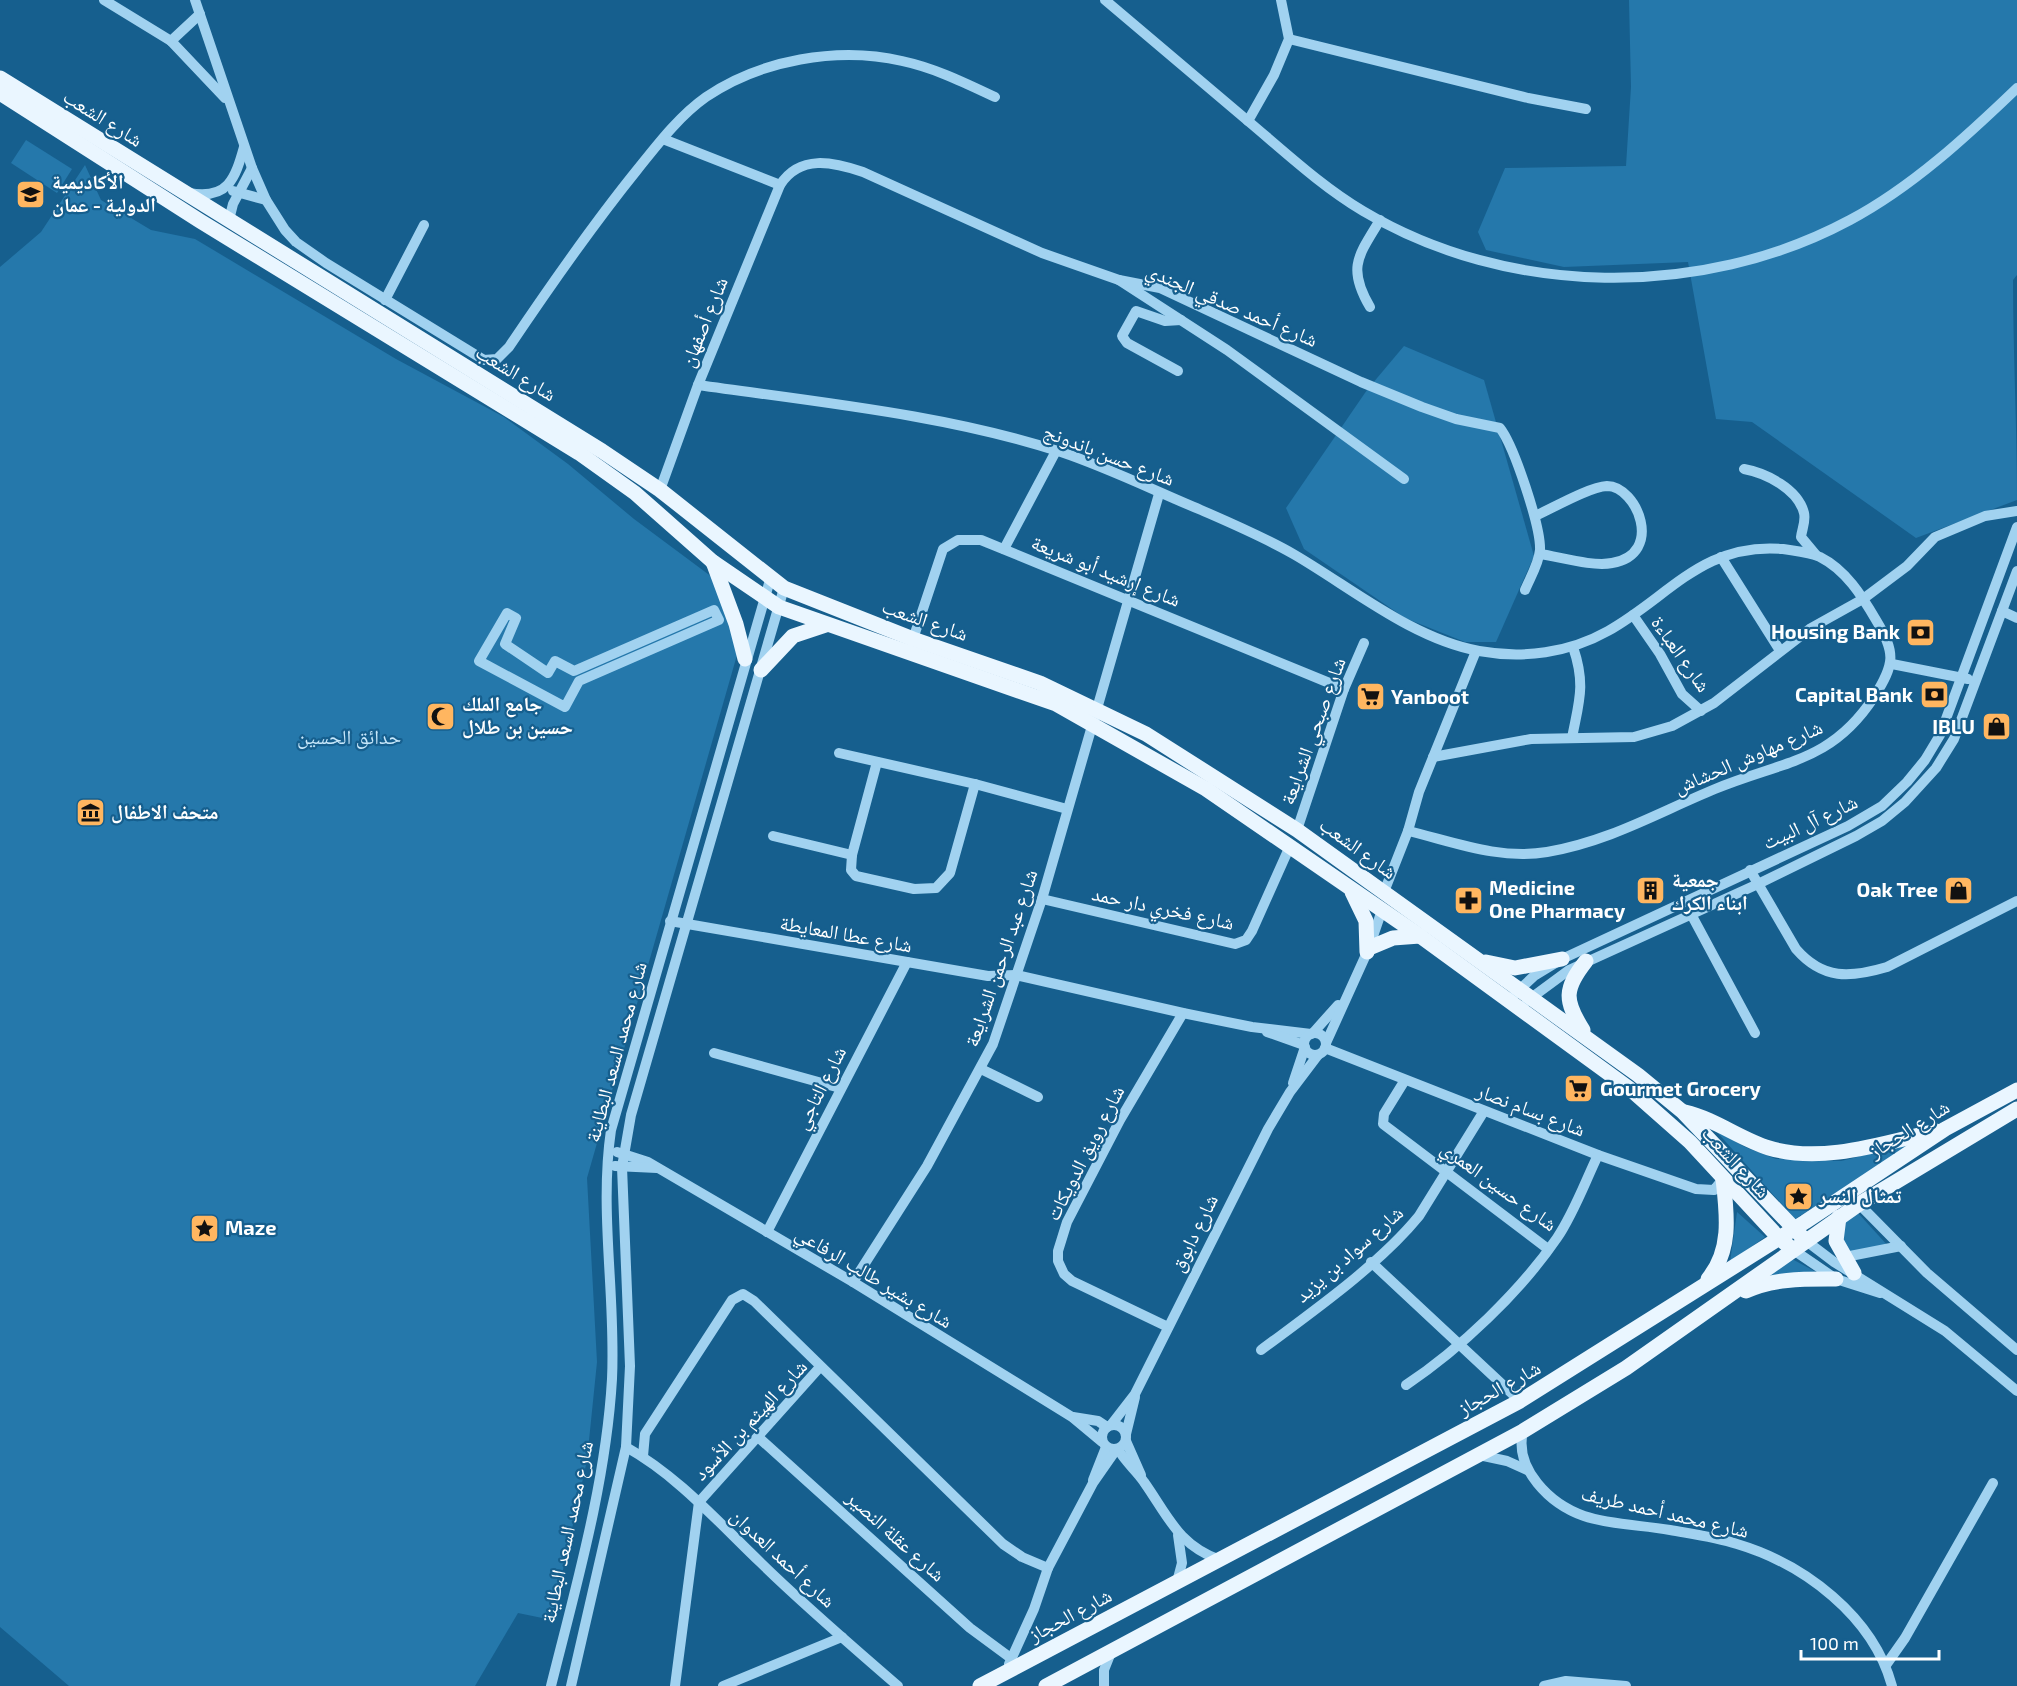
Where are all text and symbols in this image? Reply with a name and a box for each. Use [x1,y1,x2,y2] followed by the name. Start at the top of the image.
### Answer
[58,83,148,153] street label: شارع الشعب
[52,169,156,217] place label: الأكاديمية الدولية - عمان
[15,178,47,210] school or university icon: الأكاديمية الدولية - عمان
[1141,257,1322,356] street label: شارع أحمد صدقي الجندي
[674,273,734,371] street label: شارع أصفهان
[471,339,561,407] street label: شارع الشعب
[1040,418,1178,492] street label: شارع حسن باندونج
[1027,529,1184,614] street label: شارع إرشيد أبو شريعة
[879,593,971,647] street label: شارع الشعب
[1645,611,1717,697] street label: شارع العباءة
[1905,616,1937,648] bank icon: Housing Bank
[1771,619,1901,643] place label: Housing Bank
[1274,654,1355,809] street label: شارع صبحي الشرايعة
[1918,679,1950,711] bank icon: Capital Bank
[1354,681,1386,713] supermarket icon: Yanboot
[1795,682,1914,706] place label: Capital Bank
[1391,684,1469,708] place label: Yanboot
[462,691,573,740] place label: جامع الملك حسين بن طلال
[425,700,457,732] mosque icon: جامع الملك حسين بن طلال
[1980,711,2012,743] shop icon: IBLU
[1670,714,1826,800] street label: شارع مهاوش الحشاش
[1932,714,1975,738] place label: IBLU
[297,724,401,749] park label: حدائق الحسين
[1758,789,1862,855] street label: شارع آل البيت
[74,796,106,828] museum icon: متحف الاطفال
[111,799,218,824] place label: متحف الاطفال
[1314,811,1402,885] street label: شارع الشعب
[958,866,1044,1050] street label: شارع عبد الرحمن الشرايعة
[1672,867,1748,915] place label: جمعية ابناء الكرك
[1943,874,1975,906] shop icon: Oak Tree
[1489,875,1626,923] place label: Medicine One Pharmacy
[1635,875,1667,907] building icon: جمعية ابناء الكرك
[1856,877,1938,901] place label: Oak Tree
[1089,880,1237,939] street label: شارع فخري دار حمد
[1452,884,1484,916] pharmacy icon: Medicine One Pharmacy
[778,910,914,958] street label: شارع عطا المعايطة
[579,959,653,1145] street label: شارع محمد السعد البطاينة
[788,1042,855,1135] street label: شارع التاجي
[1563,1073,1595,1105] supermarket icon: Gourmet Grocery
[1600,1076,1762,1101] place label: Gourmet Grocery
[1472,1077,1589,1144] street label: شارع بسام نصار
[1040,1081,1130,1225] street label: شارع رويق الدويكات
[1863,1094,1954,1165] street label: شارع الحجاز
[1696,1120,1776,1204] street label: شارع الشعب
[1434,1135,1562,1240] street label: شارع حسين العمري
[1782,1180,1814,1212] place icon: تمثال النسر
[1818,1183,1902,1208] place label: تمثال النسر
[1164,1190,1224,1276] street label: شارع دابوق
[1289,1200,1409,1308] street label: شارع سواد بن يزيد
[188,1212,220,1244] place icon: Maze
[225,1215,276,1239] place label: Maze
[789,1220,957,1337] street label: شارع بشير طالب الرفاعي
[687,1354,813,1487] street label: شارع الهيثم بن الأسود
[1452,1355,1545,1422] street label: شارع الحجاز
[535,1438,599,1626] street label: شارع محمد السعد البطاينة
[1579,1480,1751,1544] street label: شارع محمد أحمد طريف
[840,1484,951,1587] street label: شارع عقلة النصير
[725,1503,841,1613] street label: شارع أحمد العدوان
[1023,1582,1116,1648] street label: شارع الحجاز
[1801,1623,1939,1661] scale bar
[1810,1632,1859,1654] text: 100 m

